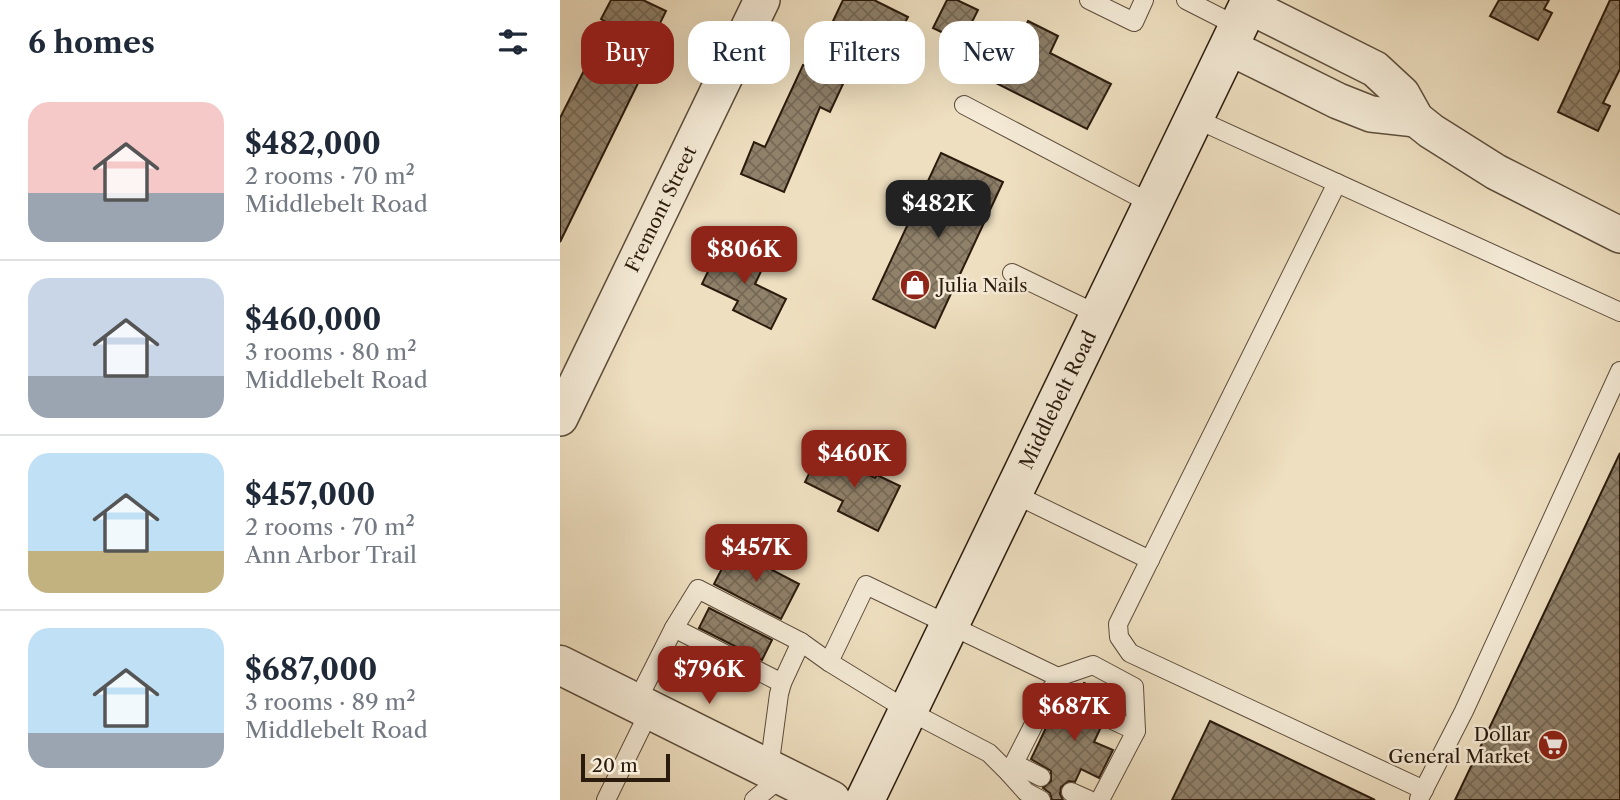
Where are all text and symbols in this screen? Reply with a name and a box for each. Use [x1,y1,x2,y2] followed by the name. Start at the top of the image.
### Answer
[581,21,674,84] chip: Buy
[688,21,790,84] chip: Rent
[804,21,925,84] chip: Filters
[939,21,1039,84] chip: New
[494,23,532,61] icon: filters
[28,24,155,61] text: 6 homes
[245,125,381,162] text: $482,000
[84,130,168,214] icon: home
[621,142,702,276] street label: Fremont Street
[245,162,415,190] text: 2 rooms · 70 m²
[889,180,987,240] pin: $482K
[902,189,974,217] text: $482K
[245,190,428,218] text: Middlebelt Road
[695,226,793,286] pin: $806K
[707,235,781,263] text: $806K
[898,268,932,302] shop icon: Julia Nails
[935,274,1027,297] place label: Julia Nails
[245,301,381,338] text: $460,000
[84,306,168,390] icon: home
[1015,327,1102,473] street label: Middlebelt Road
[245,338,417,366] text: 3 rooms · 80 m²
[245,366,428,394] text: Middlebelt Road
[805,430,903,490] pin: $460K
[817,439,891,467] text: $460K
[245,476,375,513] text: $457,000
[84,481,168,565] icon: home
[245,513,415,541] text: 2 rooms · 70 m²
[707,524,805,584] pin: $457K
[721,533,791,561] text: $457K
[245,541,417,569] text: Ann Arbor Trail
[660,646,758,706] pin: $796K
[245,651,377,688] text: $687,000
[674,655,744,683] text: $796K
[84,656,168,740] icon: home
[1025,684,1123,743] pin: $687K
[245,688,416,716] text: 3 rooms · 89 m²
[1038,692,1110,720] text: $687K
[245,716,428,744] text: Middlebelt Road
[1388,723,1530,768] place label: Dollar General Market
[1536,728,1570,762] supermarket icon: Dollar General Market
[581,751,670,783] scale bar
[592,754,638,777] text: 20 m

